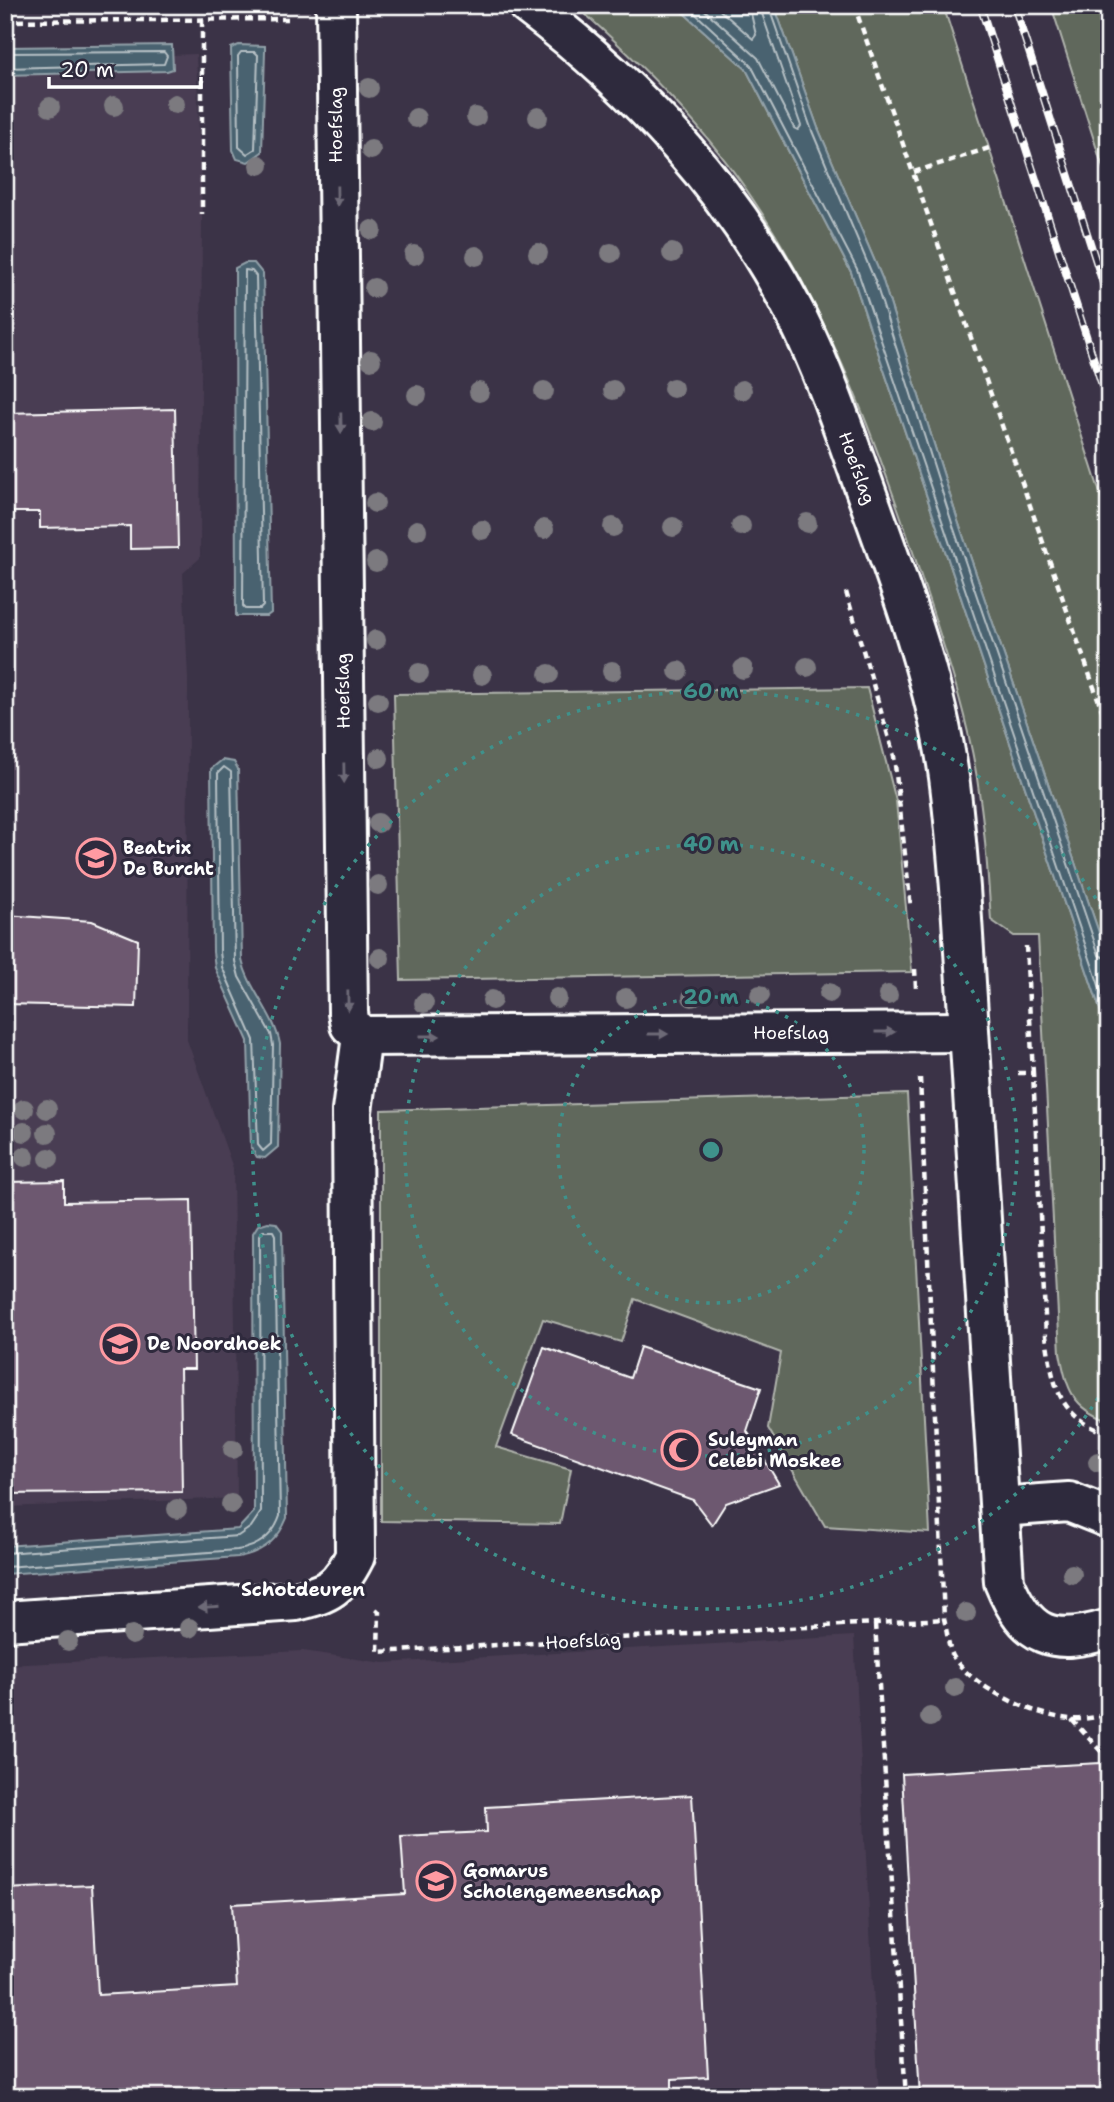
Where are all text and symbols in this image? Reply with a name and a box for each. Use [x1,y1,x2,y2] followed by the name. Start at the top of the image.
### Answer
[49,46,201,90] scale bar
[60,56,114,84] text: 20 m
[324,87,348,163] street label: Hoefslag
[331,185,343,207] one-way arrow
[335,413,346,435] one-way arrow
[833,428,881,508] street label: Hoefslag
[330,653,356,729] street label: Hoefslag
[683,677,739,705] text: 60 m
[338,763,350,785] one-way arrow
[683,830,739,858] text: 40 m
[123,836,214,881] place label: Beatrix De Burcht
[75,837,117,879] school or university icon: Beatrix De Burcht
[683,983,739,1011] text: 20 m
[342,990,354,1012] one-way arrow
[753,1021,829,1045] street label: Hoefslag
[875,1027,897,1038] one-way arrow
[647,1028,669,1040] one-way arrow
[420,1030,442,1042] one-way arrow
[699,1138,723,1162] centre of rings
[99,1323,141,1365] school or university icon: De Noordhoek
[147,1332,281,1356] place label: De Noordhoek
[708,1428,842,1473] place label: Suleyman Celebi Moskee
[660,1429,702,1471] mosque icon: Suleyman Celebi Moskee
[241,1577,365,1602] district label: Schotdeuren
[198,1602,220,1613] one-way arrow
[544,1627,622,1655] street label: Hoefslag
[463,1859,661,1904] place label: Gomarus Scholengemeenschap
[415,1860,457,1902] school or university icon: Gomarus Scholengemeenschap

